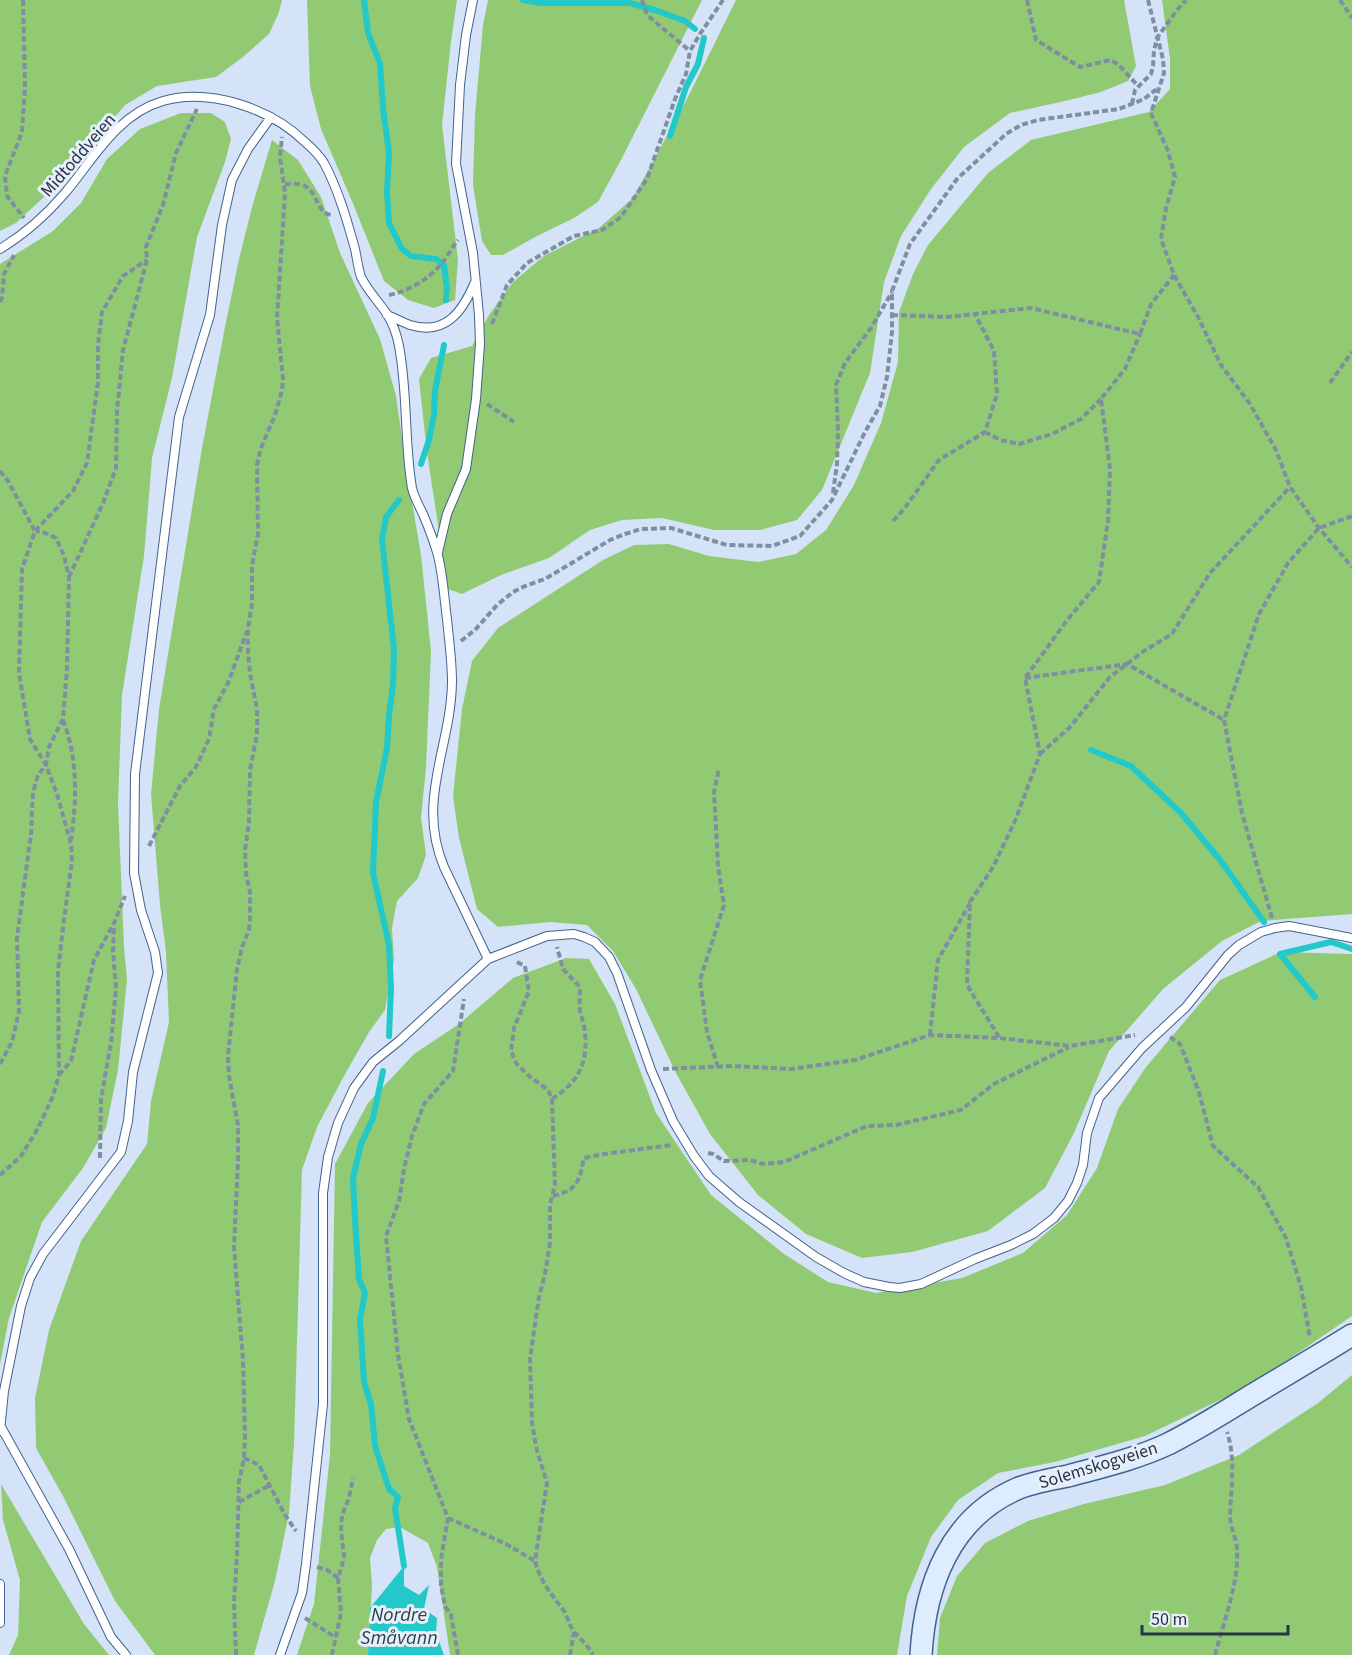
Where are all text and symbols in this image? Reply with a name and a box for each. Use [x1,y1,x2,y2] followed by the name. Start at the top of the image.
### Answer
[35,108,122,203] street label: Midtoddveien
[1036,1436,1161,1495] street label: Solemskogveien
[1142,1598,1288,1636] scale bar
[360,1601,438,1652] water label: Nordre Småvann
[1151,1607,1187,1632] text: 50 m

